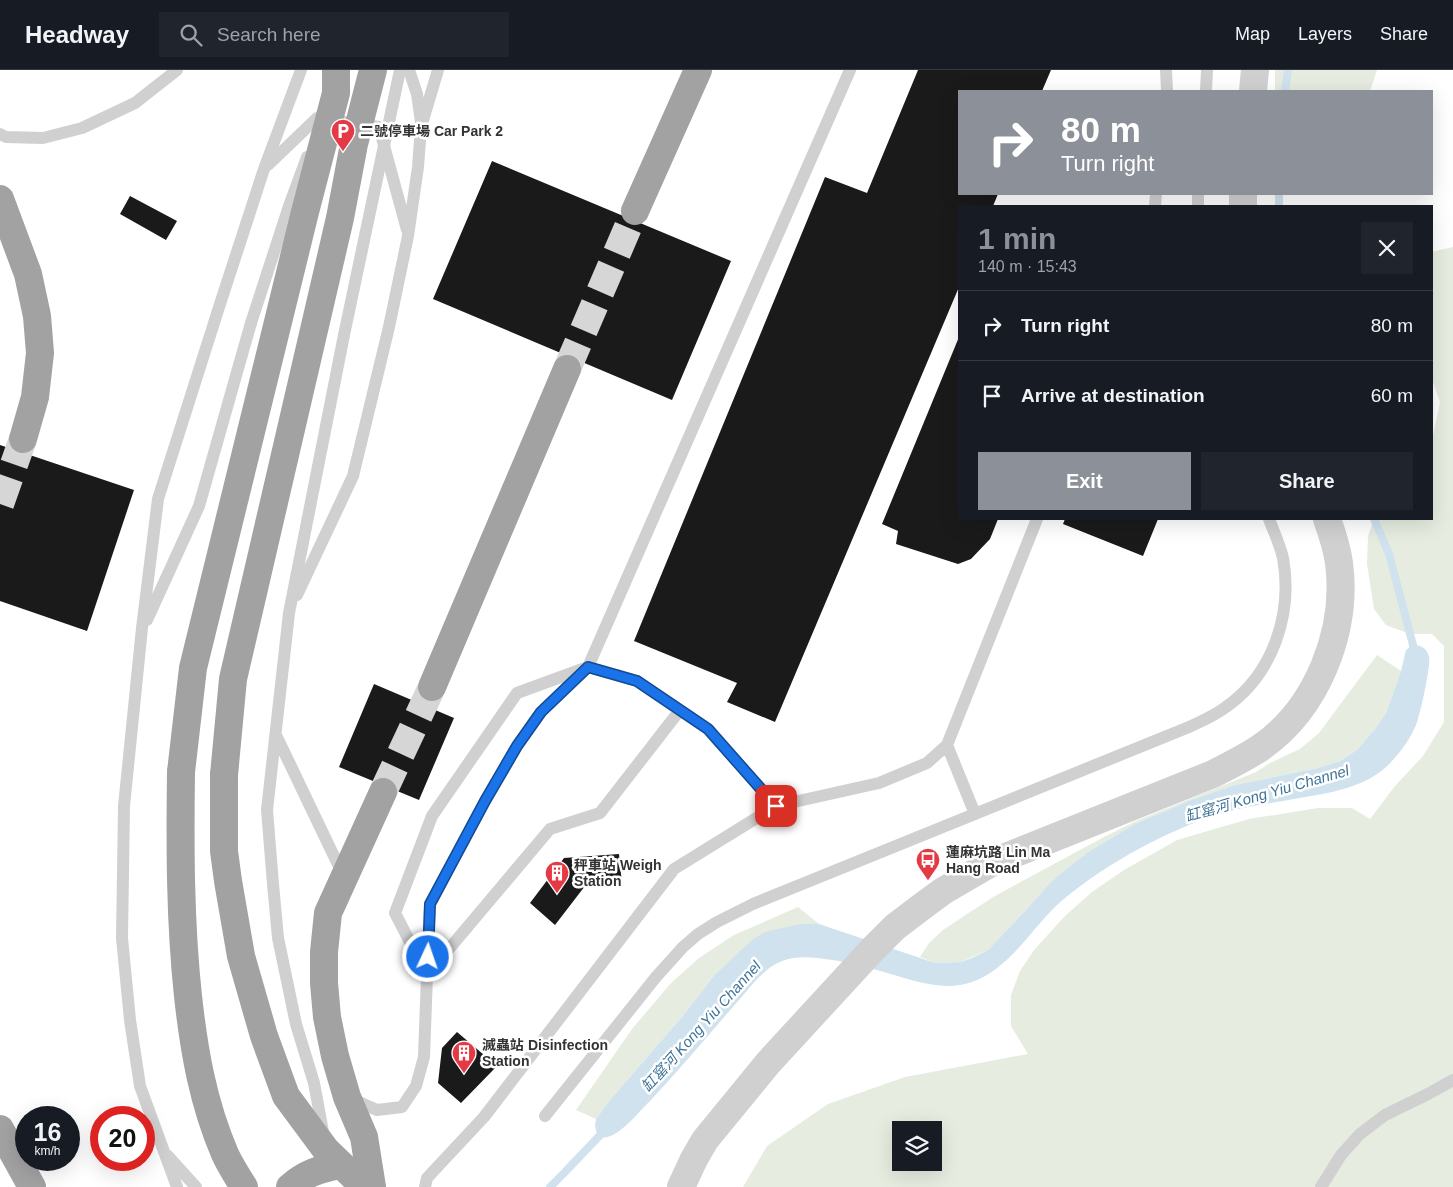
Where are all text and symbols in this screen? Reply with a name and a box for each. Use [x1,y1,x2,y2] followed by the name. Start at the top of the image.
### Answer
[159,12,509,57] search box
[25,21,129,48] text: Headway
[177,21,205,49] icon: search
[217,24,321,45] text: Search here
[1235,24,1270,44] text: Map
[1298,24,1352,44] text: Layers
[1380,24,1428,44] text: Share
[978,110,1043,175] icon: right
[1061,110,1141,149] text: 80 m
[330,118,356,152] parking icon: 二號停車場 Car Park 2
[360,123,503,139] place label: 二號停車場 Car Park 2
[1061,151,1154,176] text: Turn right
[978,222,1056,255] text: 1 min
[1361,222,1413,274] button: close
[978,258,1077,275] text: 140 m · 15:43
[978,312,1006,340] icon: right
[1021,315,1109,336] text: Turn right
[1371,315,1413,336] text: 80 m
[978,382,1006,410] icon: arrive
[1021,385,1205,406] text: Arrive at destination
[1371,385,1413,406] text: 60 m
[978,452,1191,510] button: Exit
[1201,452,1413,510] button: Share
[1183,761,1351,825] water label: 缸窰河 Kong Yiu Channel
[755,785,797,827] pin
[762,792,790,820] icon: arrive
[946,844,1050,876] place label: 蓮麻坑路 Lin Ma Hang Road
[915,847,941,881] bus stop icon: 蓮麻坑路 Lin Ma Hang Road
[574,857,662,889] place label: 秤車站 Weigh Station
[544,860,570,894] building icon: 秤車站 Weigh Station
[401,930,453,982] position arrow
[638,957,764,1095] water label: 缸窰河 Kong Yiu Channel
[482,1037,608,1069] place label: 滅蟲站 Disinfection Station
[451,1040,477,1074] building icon: 滅蟲站 Disinfection Station
[90,1106,155,1171] speed limit sign: 20
[34,1118,61,1146] text: 16
[892,1121,942,1171] map controls
[892,1121,942,1171] button: layers
[34,1144,61,1158] text: km/h

